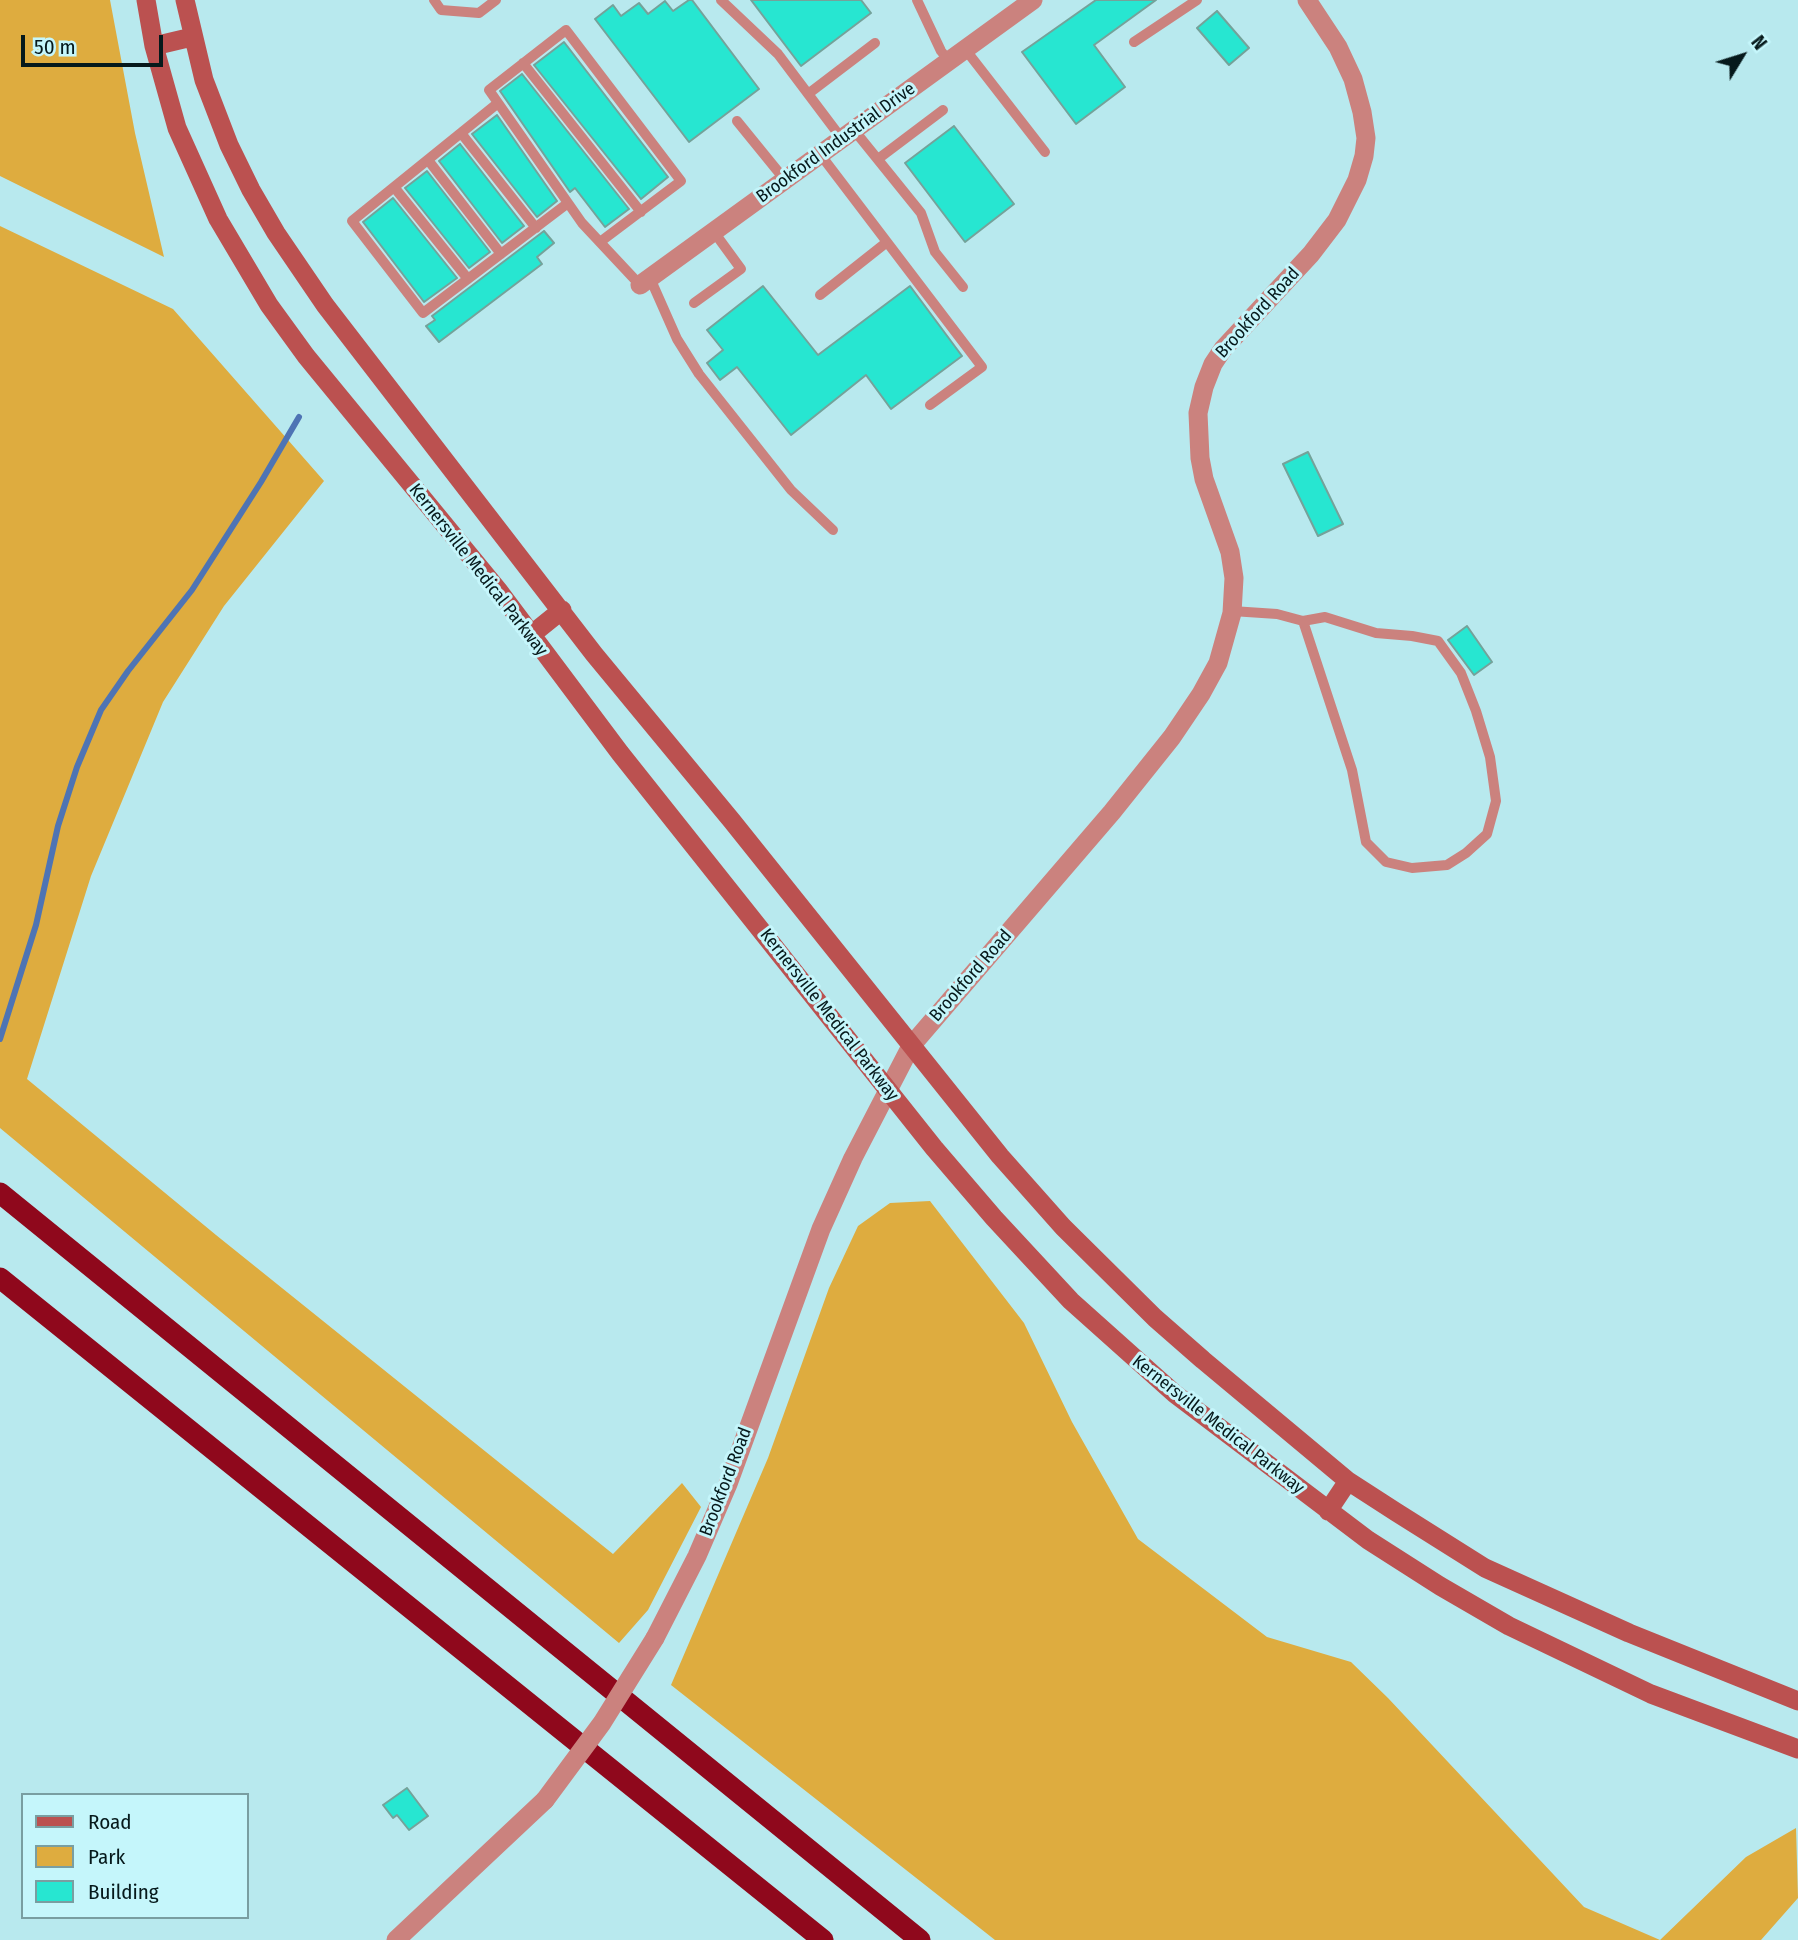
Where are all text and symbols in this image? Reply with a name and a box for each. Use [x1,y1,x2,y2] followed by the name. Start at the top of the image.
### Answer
[24,21,166,65] scale bar
[1707,21,1777,91] north arrow
[1746,31,1772,54] text: N
[34,34,76,60] text: 50 m
[752,78,920,208] street label: Brookford Industrial Drive
[1212,263,1304,363] street label: Brookford Road
[404,480,552,660] street label: Kernersville Medical Parkway
[755,925,903,1105] street label: Kernersville Medical Parkway
[925,926,1017,1026] street label: Brookford Road
[1128,1351,1308,1499] street label: Kernersville Medical Parkway
[695,1425,757,1539] street label: Brookford Road
[21,1793,248,1919] legend
[88,1809,132,1835] text: Road
[88,1844,125,1870] text: Park
[88,1879,159,1905] text: Building

